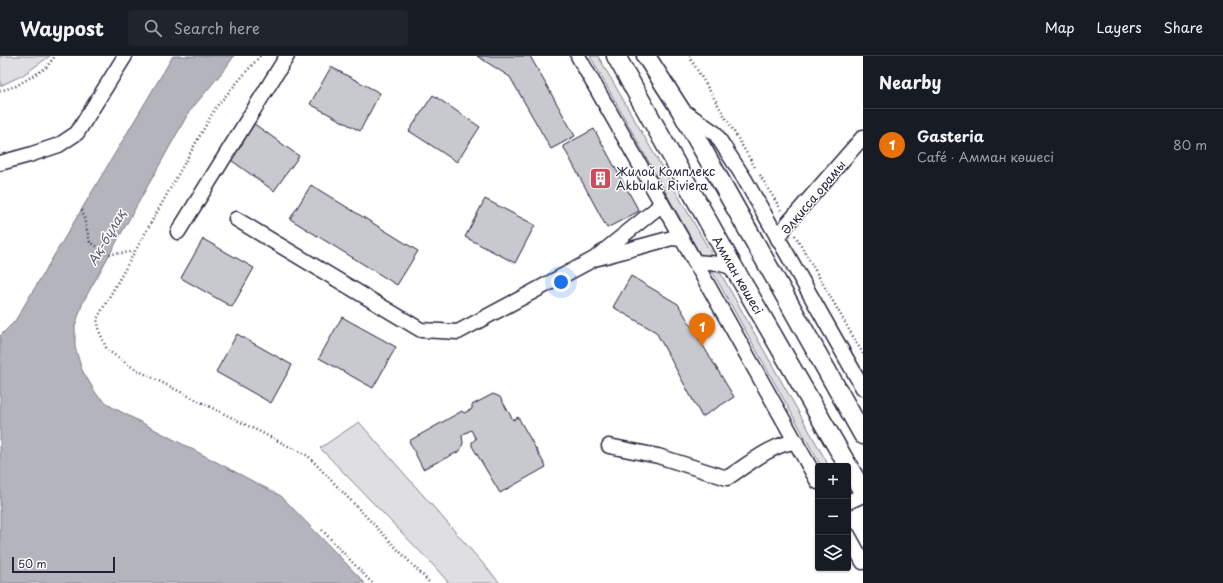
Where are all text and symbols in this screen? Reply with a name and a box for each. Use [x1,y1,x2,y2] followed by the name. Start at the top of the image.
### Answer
[128,10,408,46] search box
[20,14,104,42] text: Waypost
[174,16,260,39] text: Search here
[142,17,164,39] icon: search
[1045,17,1075,38] text: Map
[1097,17,1142,38] text: Layers
[1164,17,1203,38] text: Share
[879,69,941,95] text: Nearby
[917,124,984,147] text: Gasteria
[889,135,895,154] text: 1
[1173,135,1207,154] text: 80 m
[917,147,1054,166] text: Café · Амман көшесі
[776,156,850,238] street label: Әлқисса орамы
[616,162,715,194] place label: Жилой Комплекс Akbulak Riviera
[588,165,614,191] building icon: Жилой Комплекс Akbulak Riviera
[82,205,130,268] water label: Ақ-бұлақ
[708,232,768,318] street label: Амман көшесі
[551,272,571,292] your location
[689,313,715,346] pin: 1
[815,463,851,571] map controls
[815,463,851,499] button: +
[815,499,851,535] button: −
[815,535,851,571] button: layers
[12,555,115,574] scale bar
[18,555,47,572] text: 50 m

